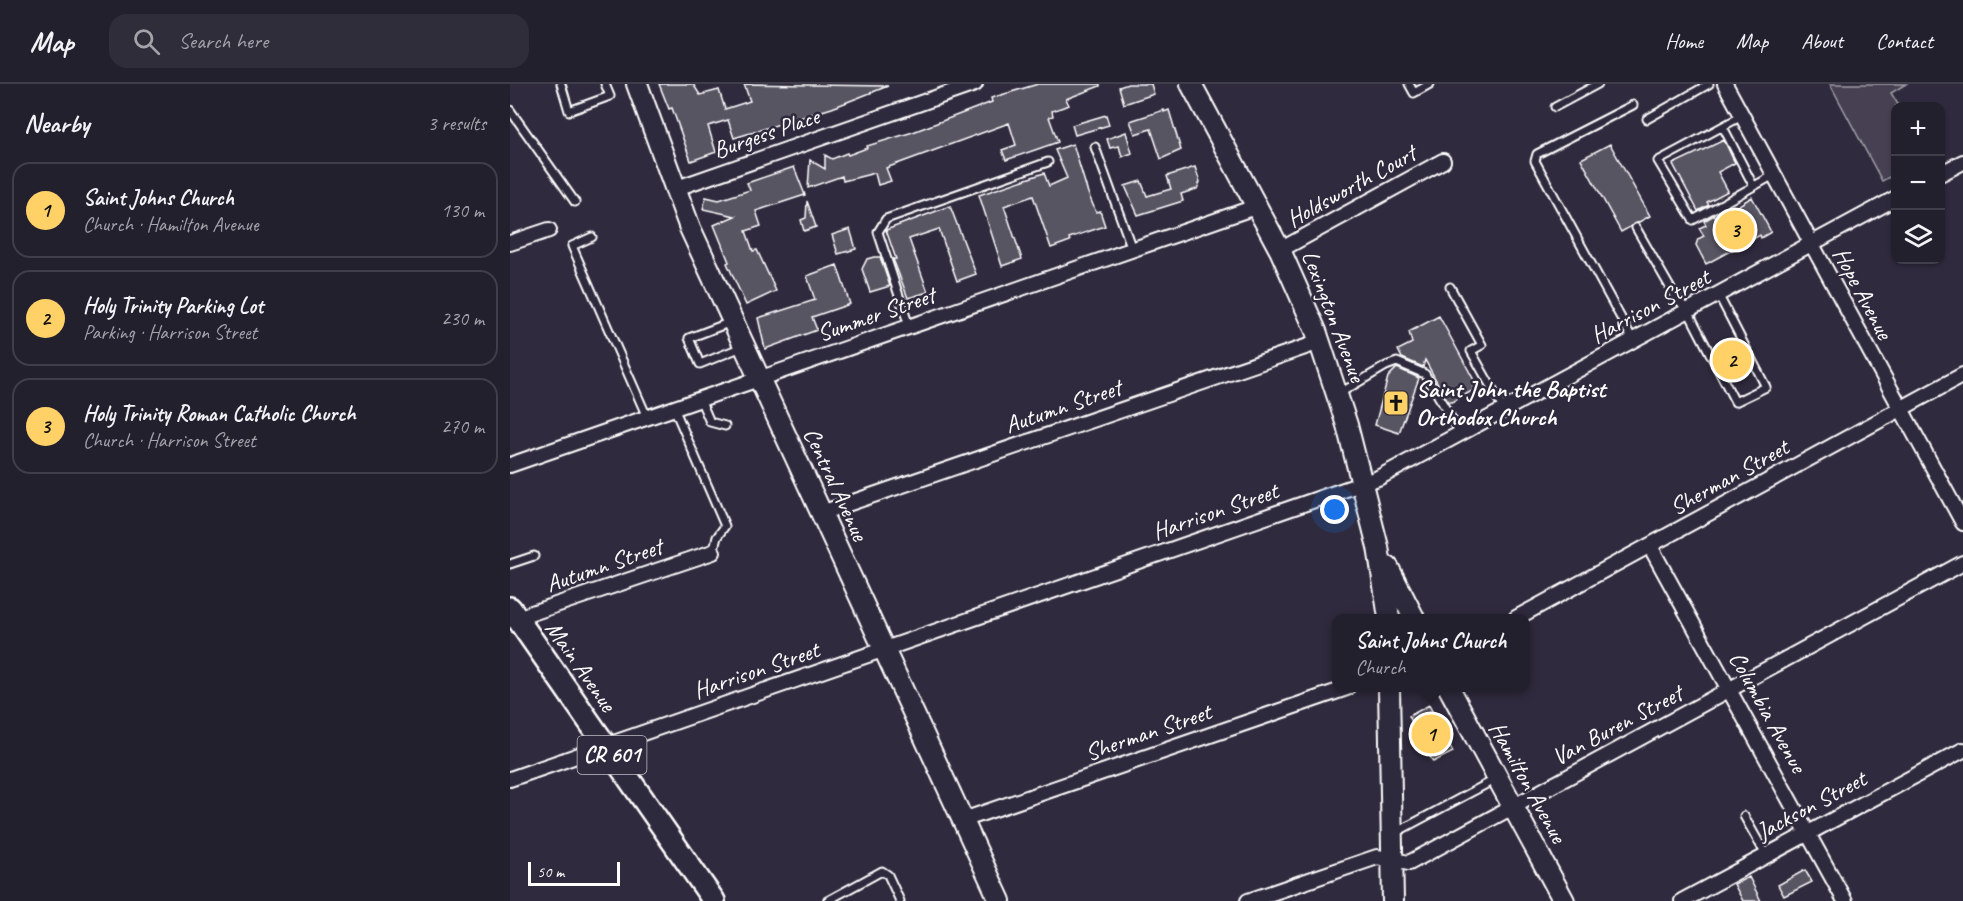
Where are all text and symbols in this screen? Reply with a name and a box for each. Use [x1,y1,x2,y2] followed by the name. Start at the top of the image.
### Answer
[109,14,529,68] search box
[30,24,73,59] text: Map
[130,25,163,58] icon: search
[178,27,268,55] text: Search here
[1665,28,1703,54] text: Home
[1736,28,1768,54] text: Map
[1801,28,1843,54] text: About
[1876,28,1933,54] text: Contact
[709,100,825,165] street label: Burgess Place
[1891,102,1945,264] map controls
[1891,102,1945,156] button: +
[24,107,89,140] text: Nearby
[427,111,486,136] text: 3 results
[1281,137,1424,234] street label: Holdsworth Court
[1891,156,1945,210] button: −
[83,184,234,212] text: Saint Johns Church
[41,198,50,223] text: 1
[441,198,484,223] text: 130 m
[1716,208,1754,252] pin: 3
[1891,210,1945,264] button: layers
[83,212,258,237] text: Church · Hamilton Avenue
[1826,242,1901,346] street label: Hope Avenue
[1295,246,1374,388] street label: Lexington Avenue
[1585,261,1717,350] street label: Harrison Street
[813,279,942,348] street label: Summer Street
[83,292,263,320] text: Holy Trinity Parking Lot
[41,306,50,331] text: 2
[441,306,484,331] text: 230 m
[83,320,257,345] text: Parking · Harrison Street
[1712,338,1752,382] pin: 2
[1001,371,1128,440] street label: Autumn Street
[1416,374,1608,432] place label: Saint John the Baptist Orthodox Church
[1381,388,1411,418] church icon: Saint John the Baptist Orthodox Church
[83,400,356,428] text: Holy Trinity Roman Catholic Church
[41,414,50,439] text: 3
[441,414,484,439] text: 270 m
[797,423,876,547] street label: Central Avenue
[83,428,256,453] text: Church · Harrison Street
[1664,431,1795,522] street label: Sherman Street
[1148,475,1284,546] street label: Harrison Street
[1320,495,1349,524] your location
[542,530,669,599] street label: Autumn Street
[1332,614,1530,692] popup
[539,615,624,719] street label: Main Avenue
[1356,627,1506,655] text: Saint Johns Church
[689,634,825,705] street label: Harrison Street
[1722,646,1815,780] street label: Columbia Avenue
[1356,655,1406,680] text: Church
[1547,677,1690,772] street label: Van Buren Street
[1081,696,1217,768] street label: Sherman Street
[1412,712,1450,756] pin: 1
[1482,716,1575,850] street label: Hamilton Avenue
[578,736,646,774] road number: CR 601
[1750,763,1873,847] street label: Jackson Street
[528,859,620,886] scale bar
[537,862,564,882] text: 50 m

